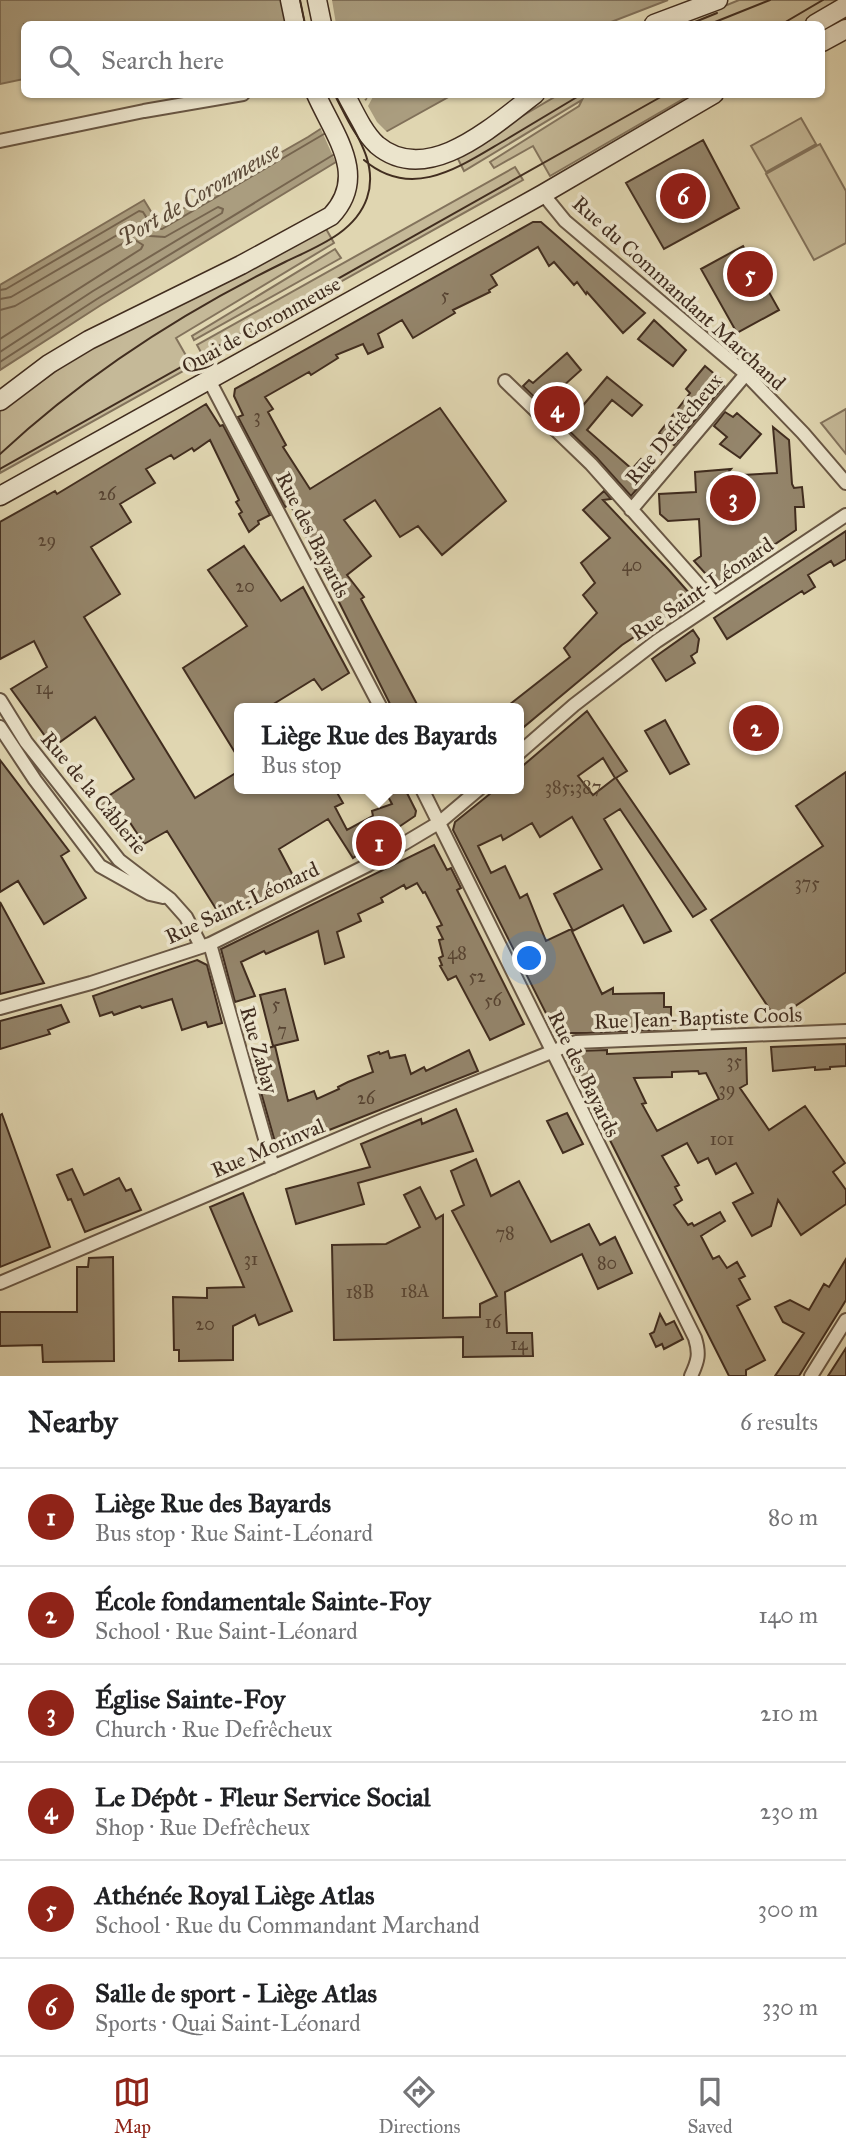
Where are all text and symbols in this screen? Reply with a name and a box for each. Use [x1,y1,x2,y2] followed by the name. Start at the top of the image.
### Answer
[21,21,825,98] search box
[45,41,83,79] icon: search
[101,44,224,76] text: Search here
[113,136,285,252] water label: Port de Coronmeuse
[660,170,706,222] pin: 6
[567,190,791,396] street label: Rue du Commandant Marchand
[727,248,773,300] pin: 5
[177,270,345,379] street label: Quai de Coronmeuse
[441,284,450,306] house number: 5
[620,367,729,490] street label: Rue Defrêcheux
[534,383,580,435] pin: 4
[253,405,261,427] house number: 3
[270,468,356,602] street label: Rue des Bayards
[710,472,756,524] pin: 3
[98,483,117,505] house number: 26
[38,529,56,551] house number: 29
[626,531,779,646] street label: Rue Saint-Léonard
[622,554,642,576] house number: 40
[235,575,255,597] house number: 20
[35,677,54,699] house number: 14
[733,702,779,754] pin: 2
[234,703,524,794] popup
[261,719,497,751] text: Liège Rue des Bayards
[35,726,153,860] street label: Rue de la Câblerie
[261,751,342,779] text: Bus stop
[545,776,601,798] house number: 385;387
[356,817,402,869] pin: 1
[161,856,323,950] street label: Rue Saint-Léonard
[794,872,820,894] house number: 375
[512,941,546,975] your location
[447,942,467,964] house number: 48
[468,965,486,987] house number: 52
[484,989,503,1011] house number: 56
[272,993,281,1015] house number: 5
[593,1001,803,1035] street label: Rue Jean-Baptiste Cools
[234,1003,284,1098] street label: Rue Zabay
[542,1006,626,1142] street label: Rue des Bayards
[277,1019,287,1041] house number: 7
[726,1050,742,1072] house number: 35
[719,1078,735,1100] house number: 39
[357,1087,376,1109] house number: 26
[208,1112,329,1183] street label: Rue Morinval
[710,1128,734,1150] house number: 101
[495,1222,515,1244] house number: 78
[244,1248,258,1270] house number: 31
[597,1252,617,1274] house number: 80
[401,1280,429,1302] house number: 18A
[346,1281,374,1303] house number: 18B
[485,1311,502,1333] house number: 16
[195,1313,215,1335] house number: 20
[510,1333,529,1355] house number: 14
[28,1404,118,1440] text: Nearby
[740,1408,818,1436] text: 6 results
[95,1487,331,1519] text: Liège Rue des Bayards
[46,1503,56,1531] text: 1
[768,1503,818,1531] text: 80 m
[95,1519,373,1547] text: Bus stop · Rue Saint-Léonard
[95,1585,431,1617] text: École fondamentale Sainte-Foy
[45,1601,57,1629] text: 2
[758,1601,818,1629] text: 140 m
[95,1617,358,1645] text: School · Rue Saint-Léonard
[95,1683,285,1715] text: Église Sainte-Foy
[46,1699,56,1727] text: 3
[760,1699,818,1727] text: 210 m
[95,1715,332,1743] text: Church · Rue Defrêcheux
[95,1781,431,1813] text: Le Dépôt - Fleur Service Social
[45,1797,57,1825] text: 4
[760,1797,818,1825] text: 230 m
[95,1813,310,1841] text: Shop · Rue Defrêcheux
[95,1879,374,1911] text: Athénée Royal Liège Atlas
[46,1895,56,1923] text: 5
[758,1895,818,1923] text: 300 m
[95,1911,480,1939] text: School · Rue du Commandant Marchand
[95,1977,377,2009] text: Salle de sport - Liège Atlas
[45,1993,57,2021] text: 6
[762,1993,818,2021] text: 330 m
[95,2009,361,2037] text: Sports · Quai Saint-Léonard
[113,2073,151,2138] tab: Map
[378,2073,460,2138] tab: Directions
[687,2073,733,2138] tab: Saved

